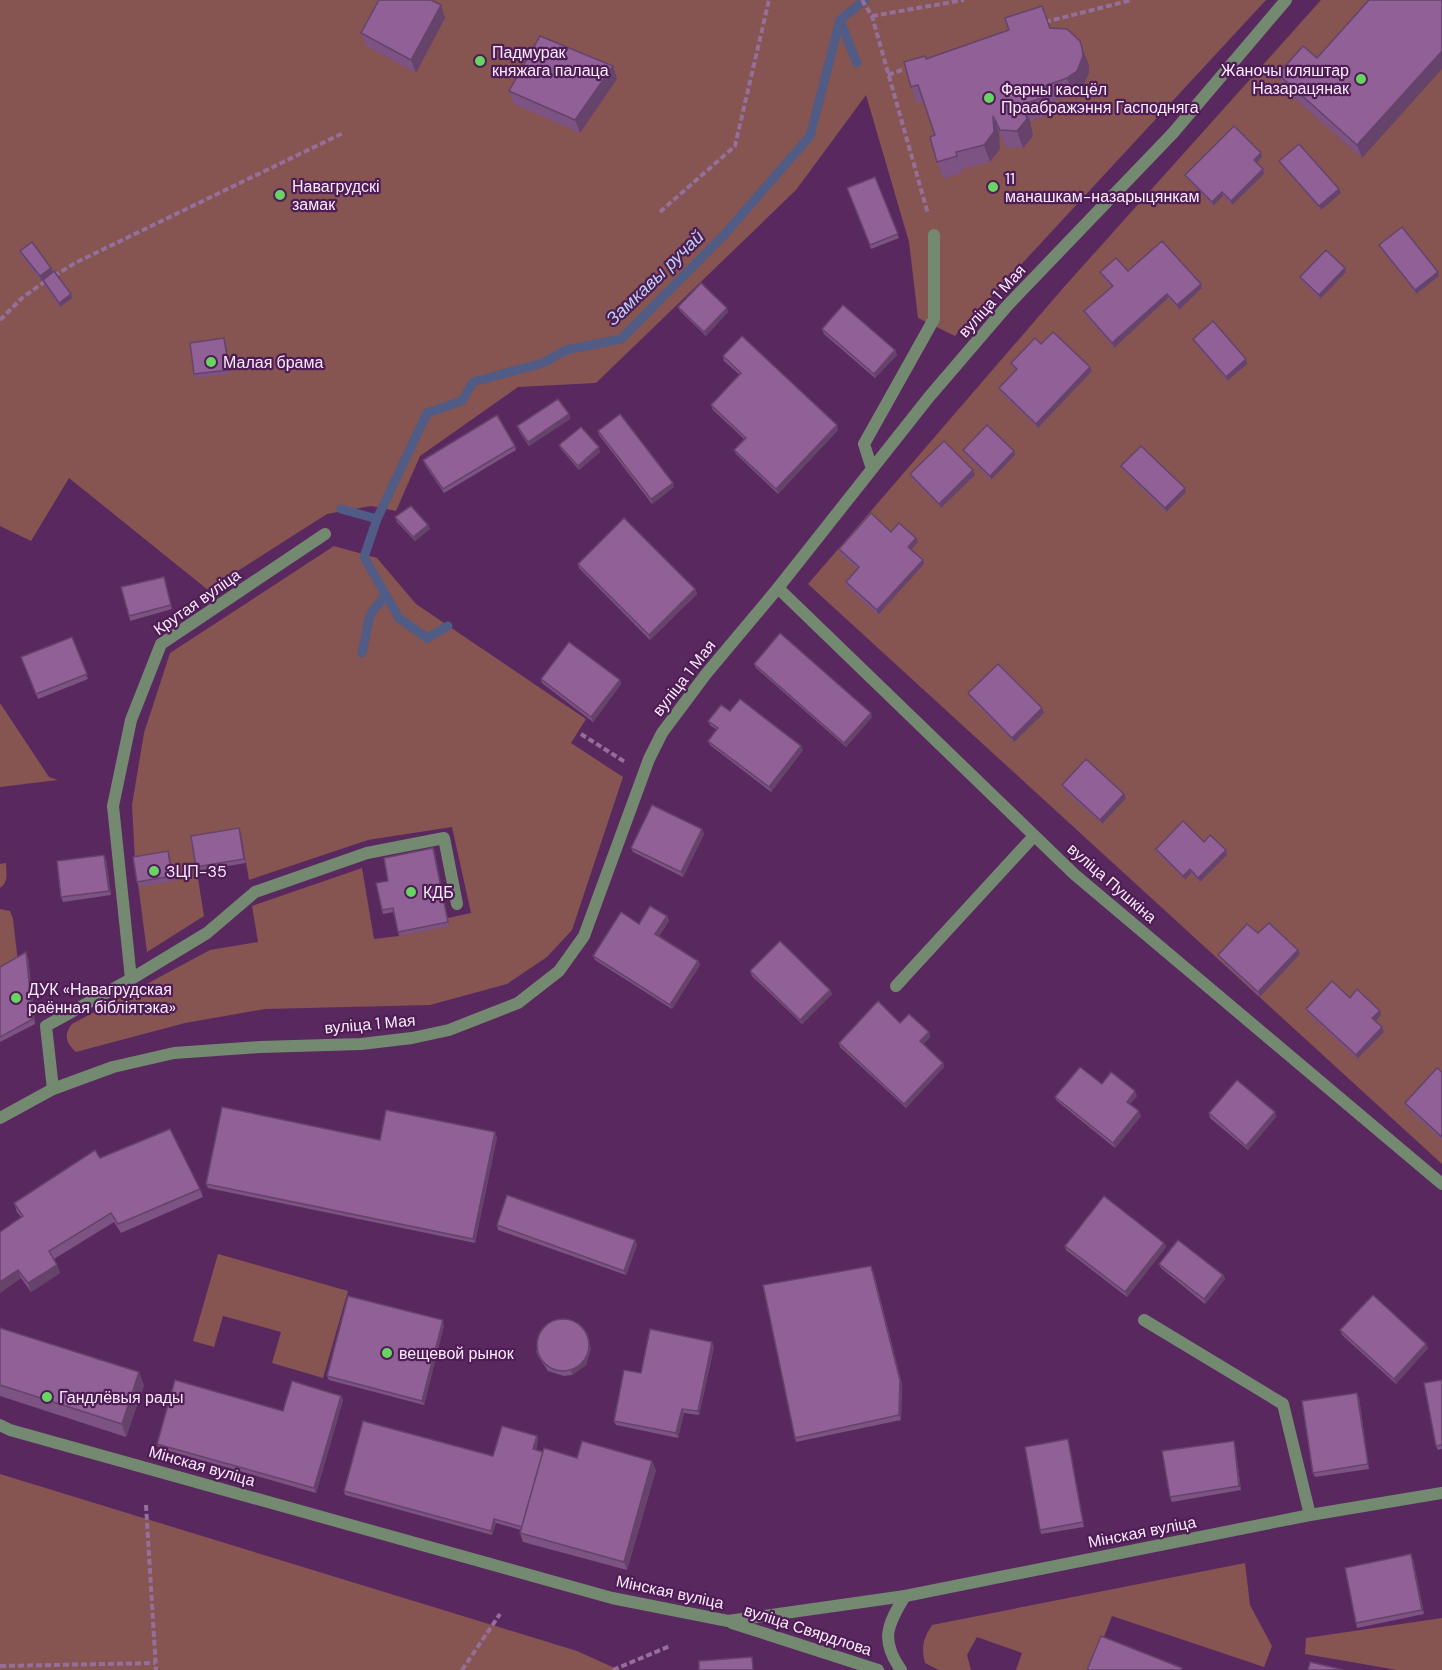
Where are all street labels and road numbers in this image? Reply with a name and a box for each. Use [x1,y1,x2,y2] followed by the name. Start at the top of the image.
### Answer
[954,260,1030,342] street label: вуліца 1 Мая
[149,564,245,640] street label: Крутая вуліца
[648,636,720,720] street label: вуліца 1 Мая
[1063,838,1161,928] street label: вуліца Пушкіна
[324,1010,416,1038] street label: вуліца 1 Мая
[146,1441,258,1491] street label: Мінская вуліца
[1086,1511,1198,1553] street label: Мінская вуліца
[614,1570,726,1614] street label: Мінская вуліца
[741,1599,875,1661] street label: вуліца Свярдлова

